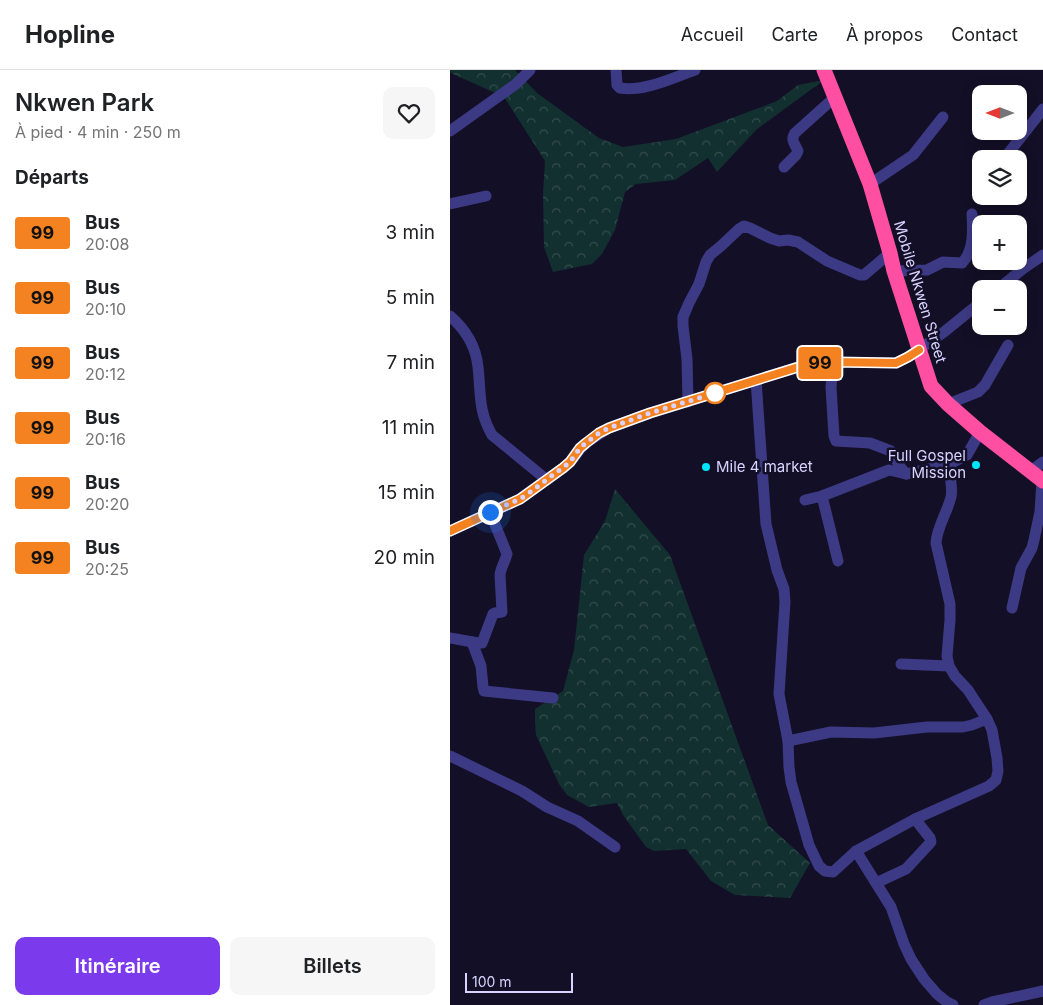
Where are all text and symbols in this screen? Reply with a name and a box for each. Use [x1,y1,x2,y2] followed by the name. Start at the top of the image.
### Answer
[25,20,115,49] text: Hopline
[681,24,744,45] text: Accueil
[772,24,818,45] text: Carte
[846,24,923,45] text: À propos
[951,24,1018,45] text: Contact
[972,85,1028,140] north arrow
[972,85,1027,335] map controls
[383,87,435,139] button: heart
[15,88,154,117] text: Nkwen Park
[15,122,181,142] text: À pied · 4 min · 250 m
[972,150,1027,205] button: layers
[15,166,89,189] text: Départs
[85,211,120,234] text: Bus
[972,215,1027,270] button: +
[890,218,951,365] street label: Mobile Nkwen Street
[385,221,435,244] text: 3 min
[31,222,54,243] text: 99
[85,234,129,254] text: 20:08
[85,276,120,299] text: Bus
[972,280,1027,335] button: −
[386,286,435,309] text: 5 min
[31,287,54,308] text: 99
[85,299,126,319] text: 20:10
[85,341,120,364] text: Bus
[798,347,842,379] line badge: 99
[386,351,435,374] text: 7 min
[31,352,54,373] text: 99
[808,352,832,373] text: 99
[85,364,126,384] text: 20:12
[704,382,726,404] unlabelled marker
[85,406,120,429] text: Bus
[382,416,435,439] text: 11 min
[31,417,54,438] text: 99
[85,429,126,449] text: 20:16
[888,446,966,482] place label: Full Gospel Mission
[716,457,813,476] place label: Mile 4 market
[970,459,982,471] marker: Full Gospel Mission
[700,461,712,473] marker: Mile 4 market
[85,471,120,494] text: Bus
[378,481,435,504] text: 15 min
[31,482,54,503] text: 99
[85,494,129,514] text: 20:20
[478,500,503,525] your location
[85,536,120,559] text: Bus
[374,546,435,569] text: 20 min
[31,547,54,568] text: 99
[85,559,129,579] text: 20:25
[15,937,220,995] button: Itinéraire
[230,937,435,995] button: Billets
[465,970,572,993] scale bar
[472,973,512,990] text: 100 m

